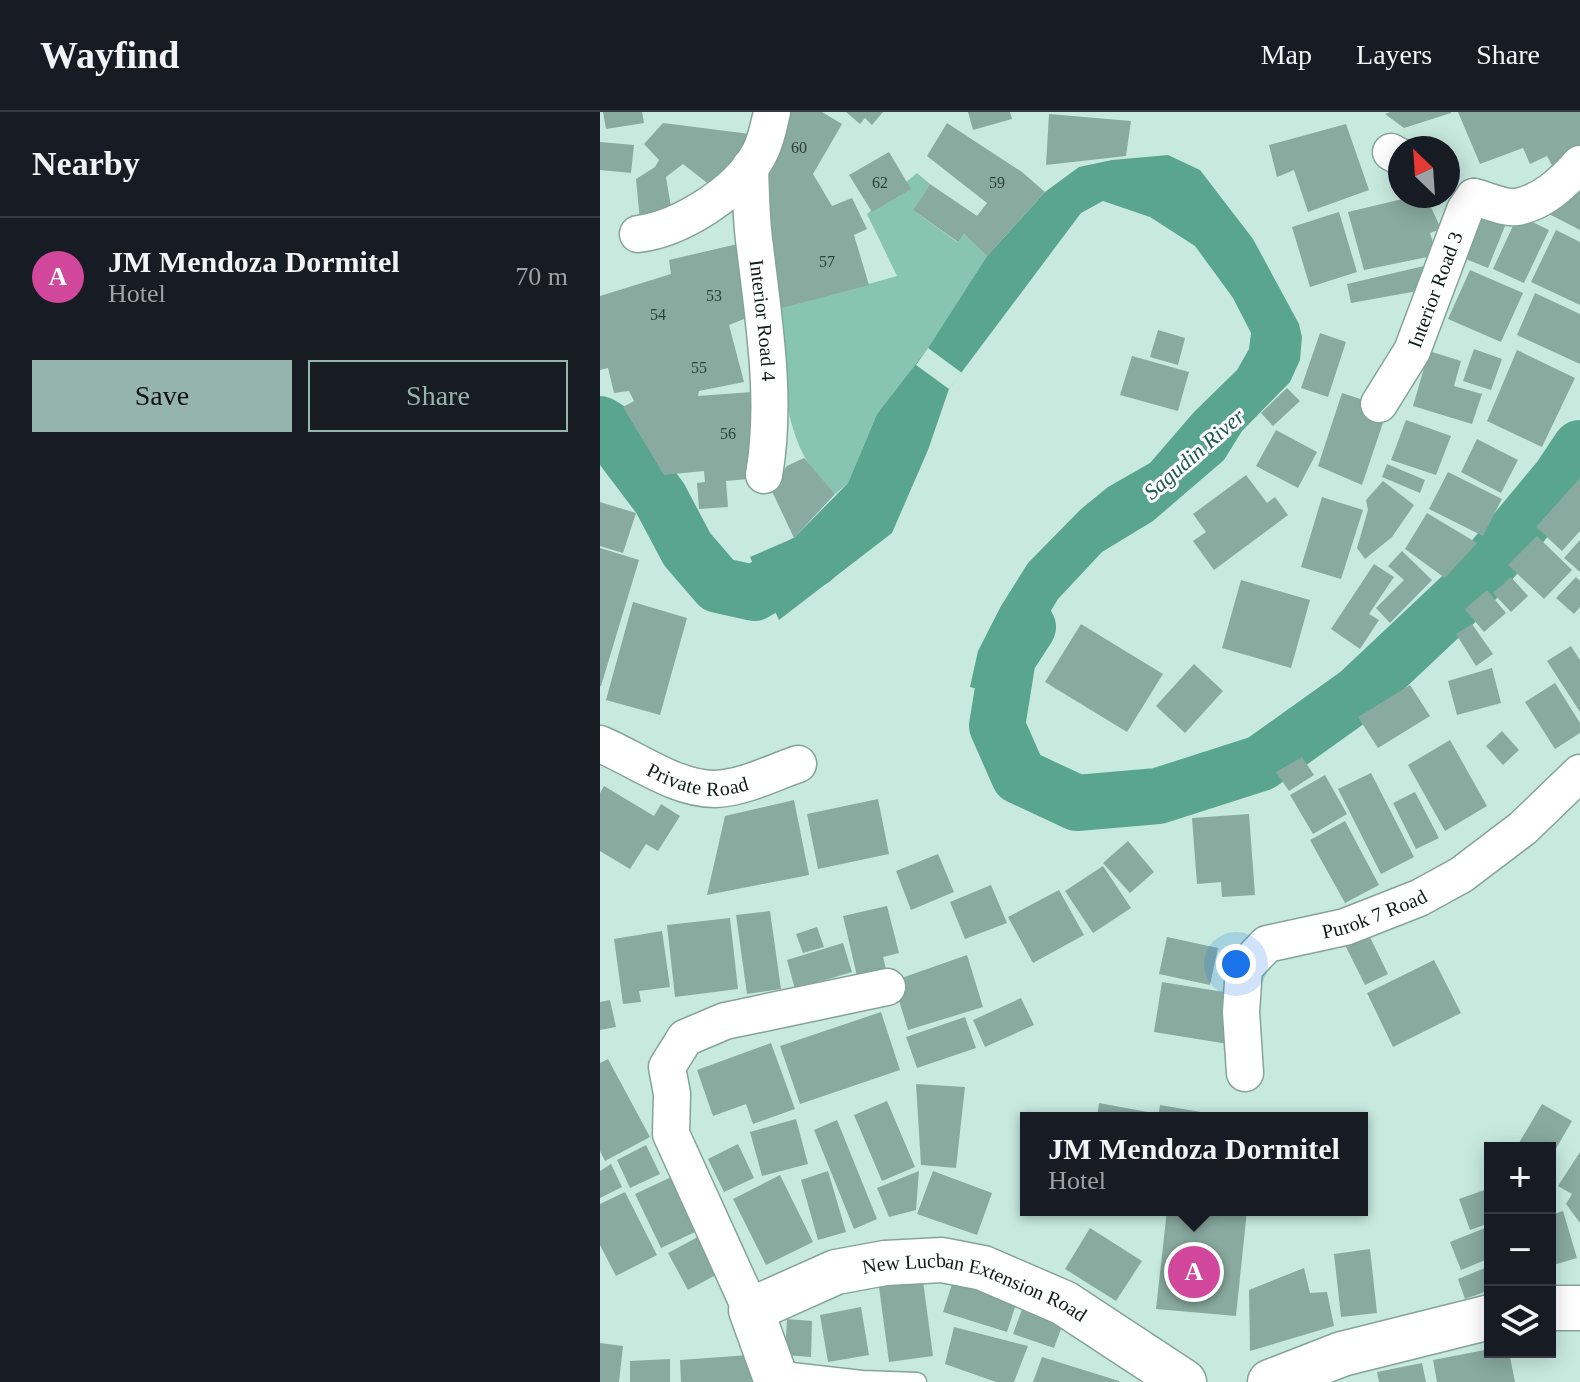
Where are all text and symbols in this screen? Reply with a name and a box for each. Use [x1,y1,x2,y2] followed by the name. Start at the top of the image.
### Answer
[40,34,179,76] text: Wayfind
[1261,39,1312,70] text: Map
[1356,39,1432,70] text: Layers
[1476,39,1540,70] text: Share
[1388,136,1460,208] north arrow
[791,139,807,156] house number: 60
[32,145,140,182] text: Nearby
[872,174,888,191] house number: 62
[989,174,1005,191] house number: 59
[1403,229,1467,351] street label: Interior Road 3
[108,245,400,278] text: JM Mendoza Dormitel
[819,253,835,270] house number: 57
[746,258,780,382] street label: Interior Road 4
[49,262,67,291] text: A
[515,262,568,291] text: 70 m
[108,279,166,308] text: Hotel
[706,287,722,304] house number: 53
[650,306,666,323] house number: 54
[691,359,707,376] house number: 55
[32,360,292,432] button: Save
[308,360,568,432] button: Share
[1139,403,1250,505] water label: Sagudin River
[720,425,736,442] house number: 56
[643,758,751,800] street label: Private Road
[1320,885,1431,943] street label: Purok 7 Road
[1216,944,1256,984] your location
[1020,1112,1368,1216] popup
[1048,1132,1340,1165] text: JM Mendoza Dormitel
[1484,1142,1556,1358] map controls
[1484,1142,1556,1214] button: +
[1048,1166,1106,1195] text: Hotel
[1484,1214,1556,1286] button: −
[1168,1242,1220,1302] pin: A
[860,1249,1091,1326] street label: New Lucban Extension Road
[1484,1286,1556,1358] button: layers

